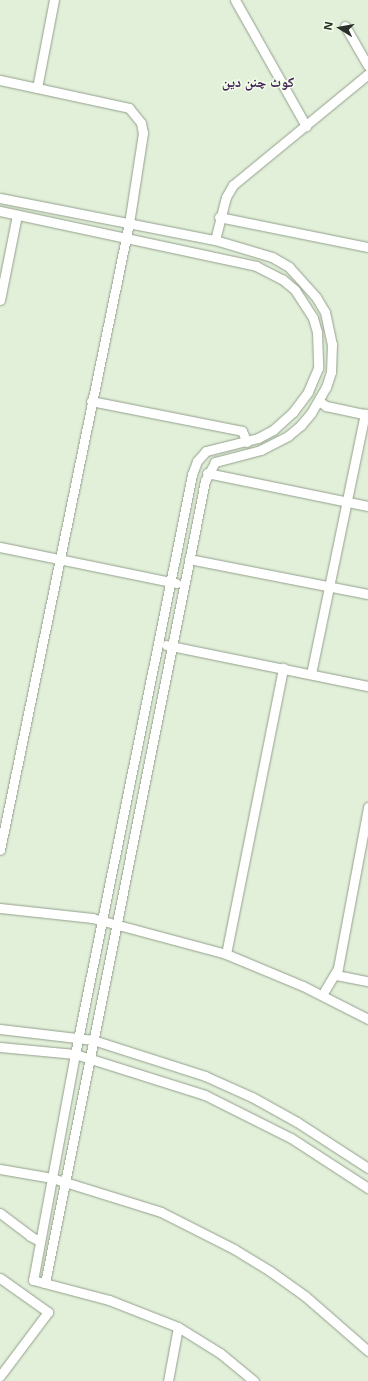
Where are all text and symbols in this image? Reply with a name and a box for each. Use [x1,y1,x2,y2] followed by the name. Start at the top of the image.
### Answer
[320,8,360,48] north arrow
[320,20,336,31] text: N
[222,74,294,90] district label: کوٹ چنن دین

